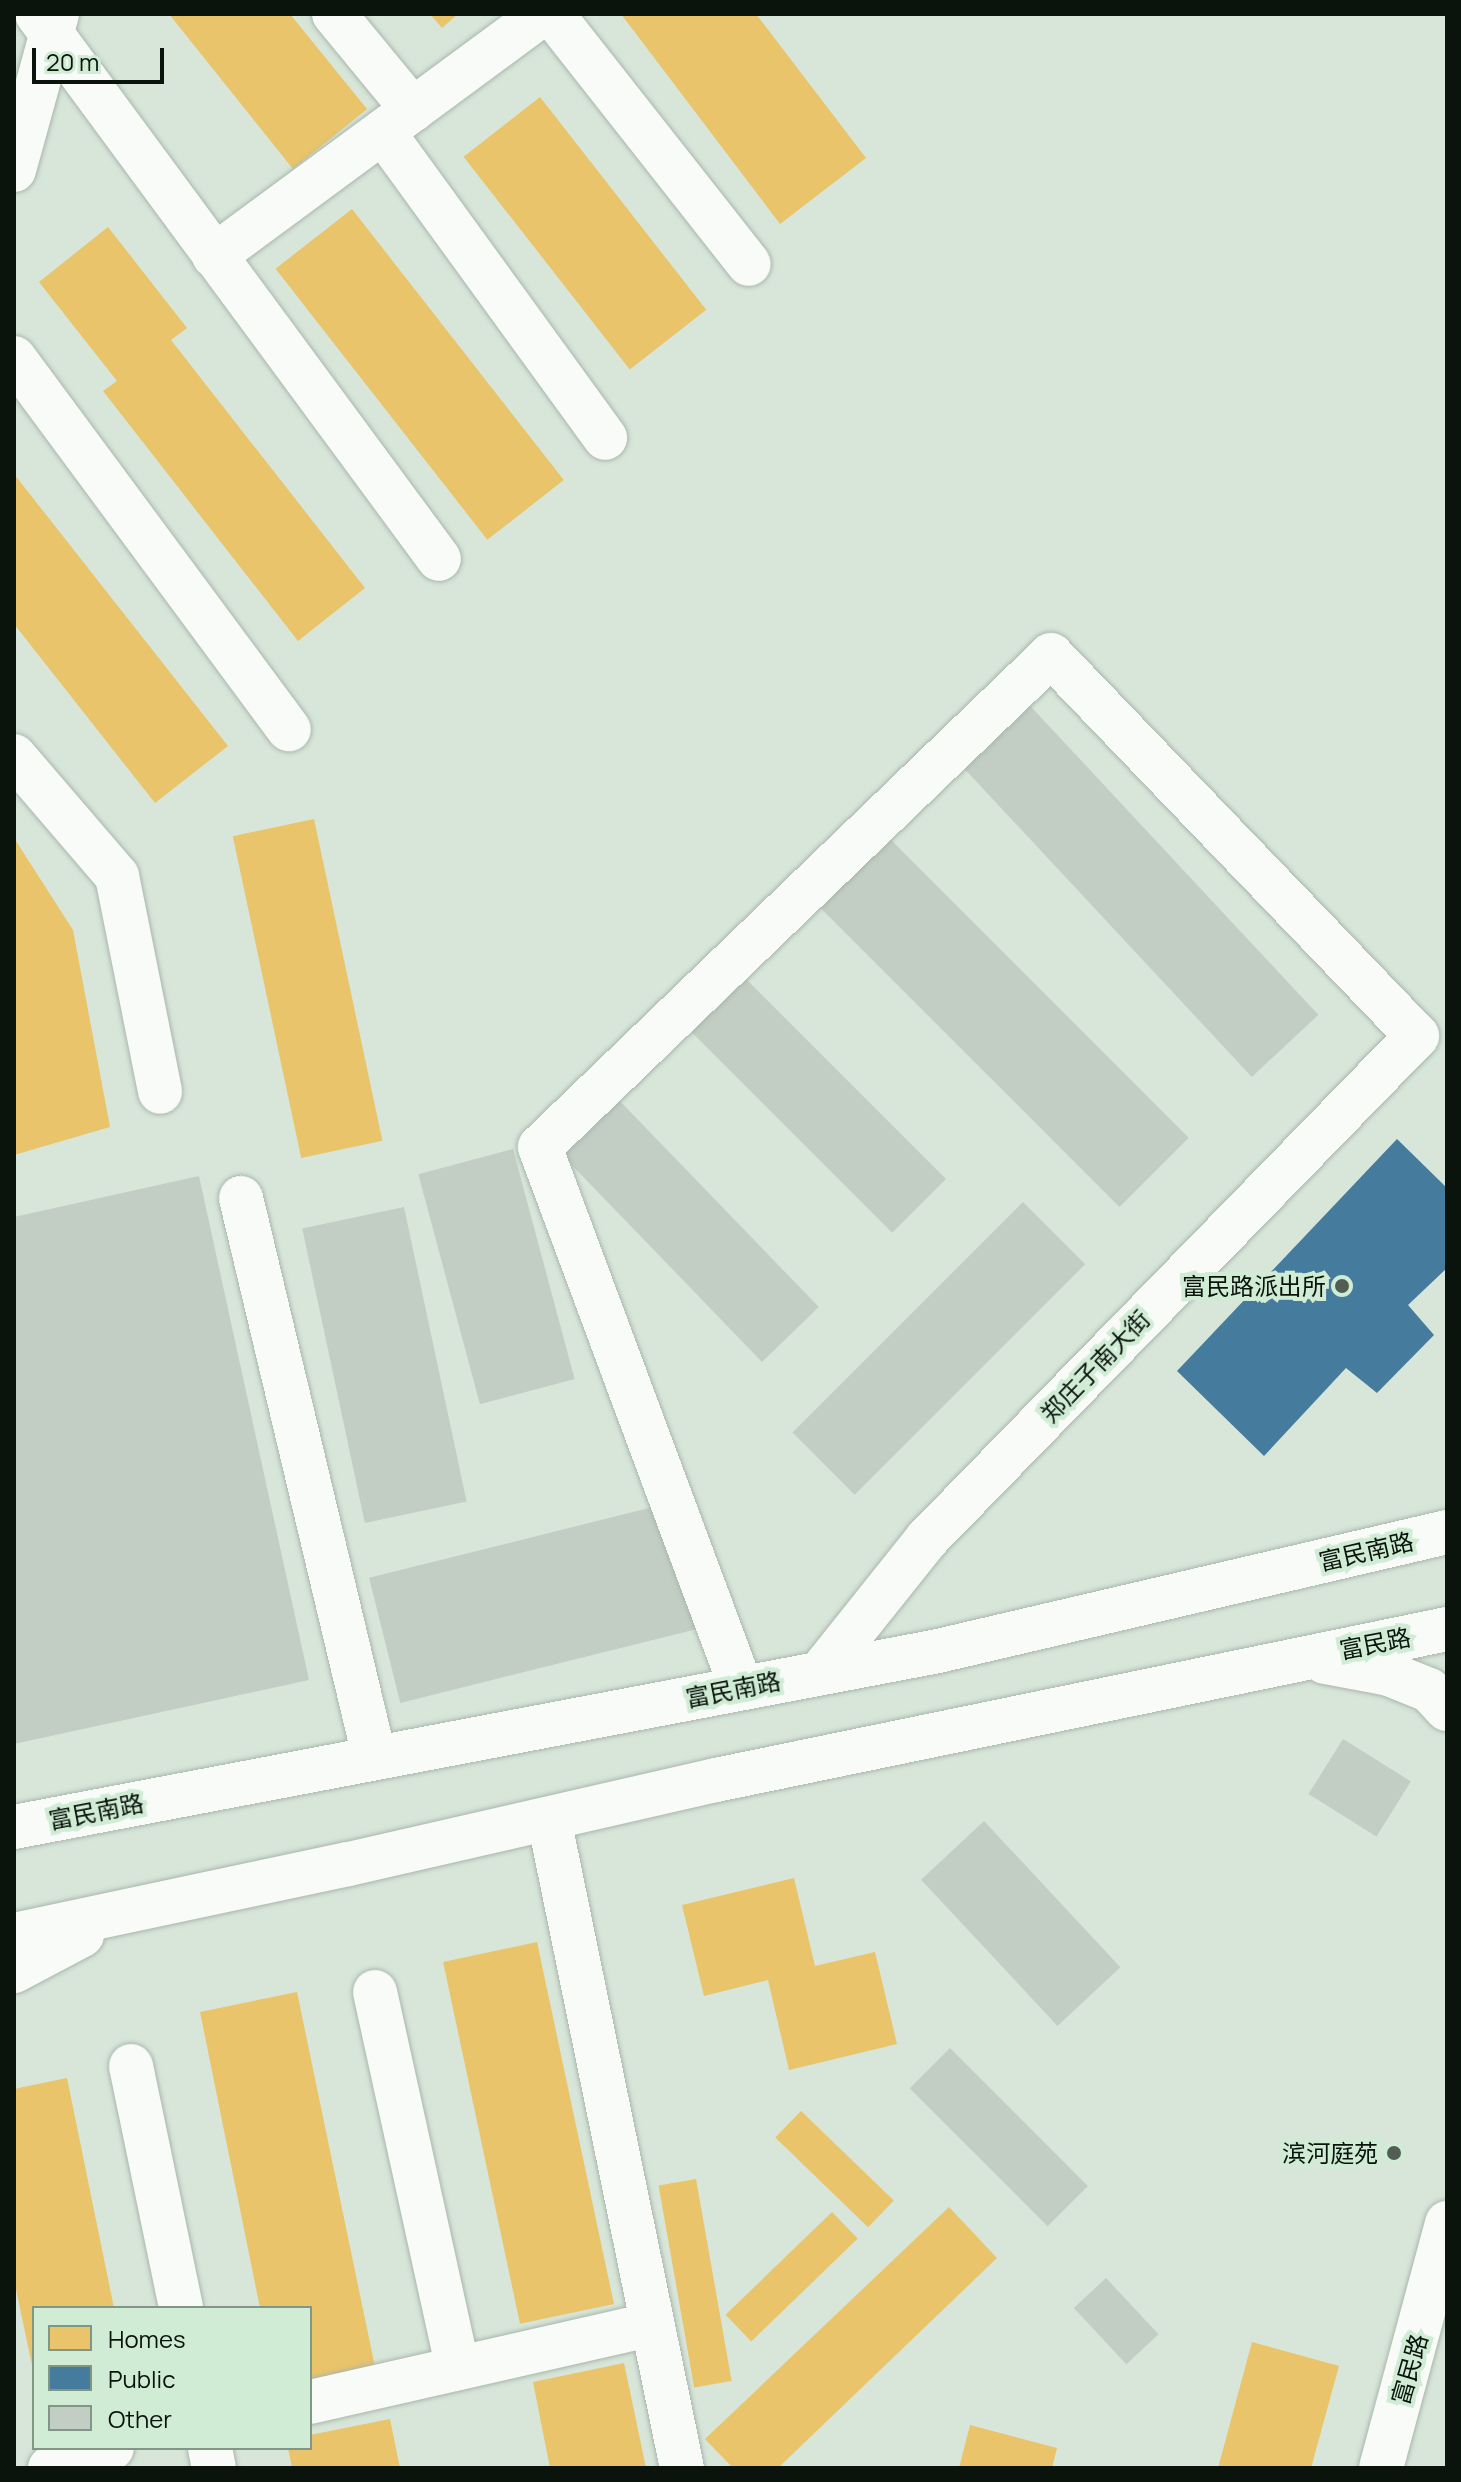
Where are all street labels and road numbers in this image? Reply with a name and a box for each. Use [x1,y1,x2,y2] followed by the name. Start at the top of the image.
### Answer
[1035,1304,1155,1428] street label: 郑庄子南大街
[1316,1526,1416,1576] street label: 富民南路
[1337,1622,1413,1664] street label: 富民路
[683,1666,783,1712] street label: 富民南路
[46,1788,146,1834] street label: 富民南路
[1385,2330,1433,2408] street label: 富民路

